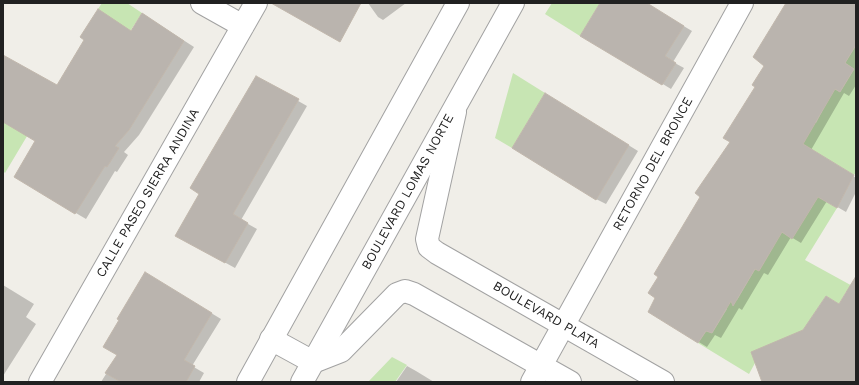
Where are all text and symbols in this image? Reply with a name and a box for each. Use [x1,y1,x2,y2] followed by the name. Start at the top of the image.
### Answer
[610,95,696,233] street label: RETORNO DEL BRONCE
[93,106,203,280] street label: CALLE PASEO SIERRA ANDINA
[359,111,457,273] street label: BOULEVARD LOMAS NORTE
[490,278,602,352] street label: BOULEVARD PLATA

